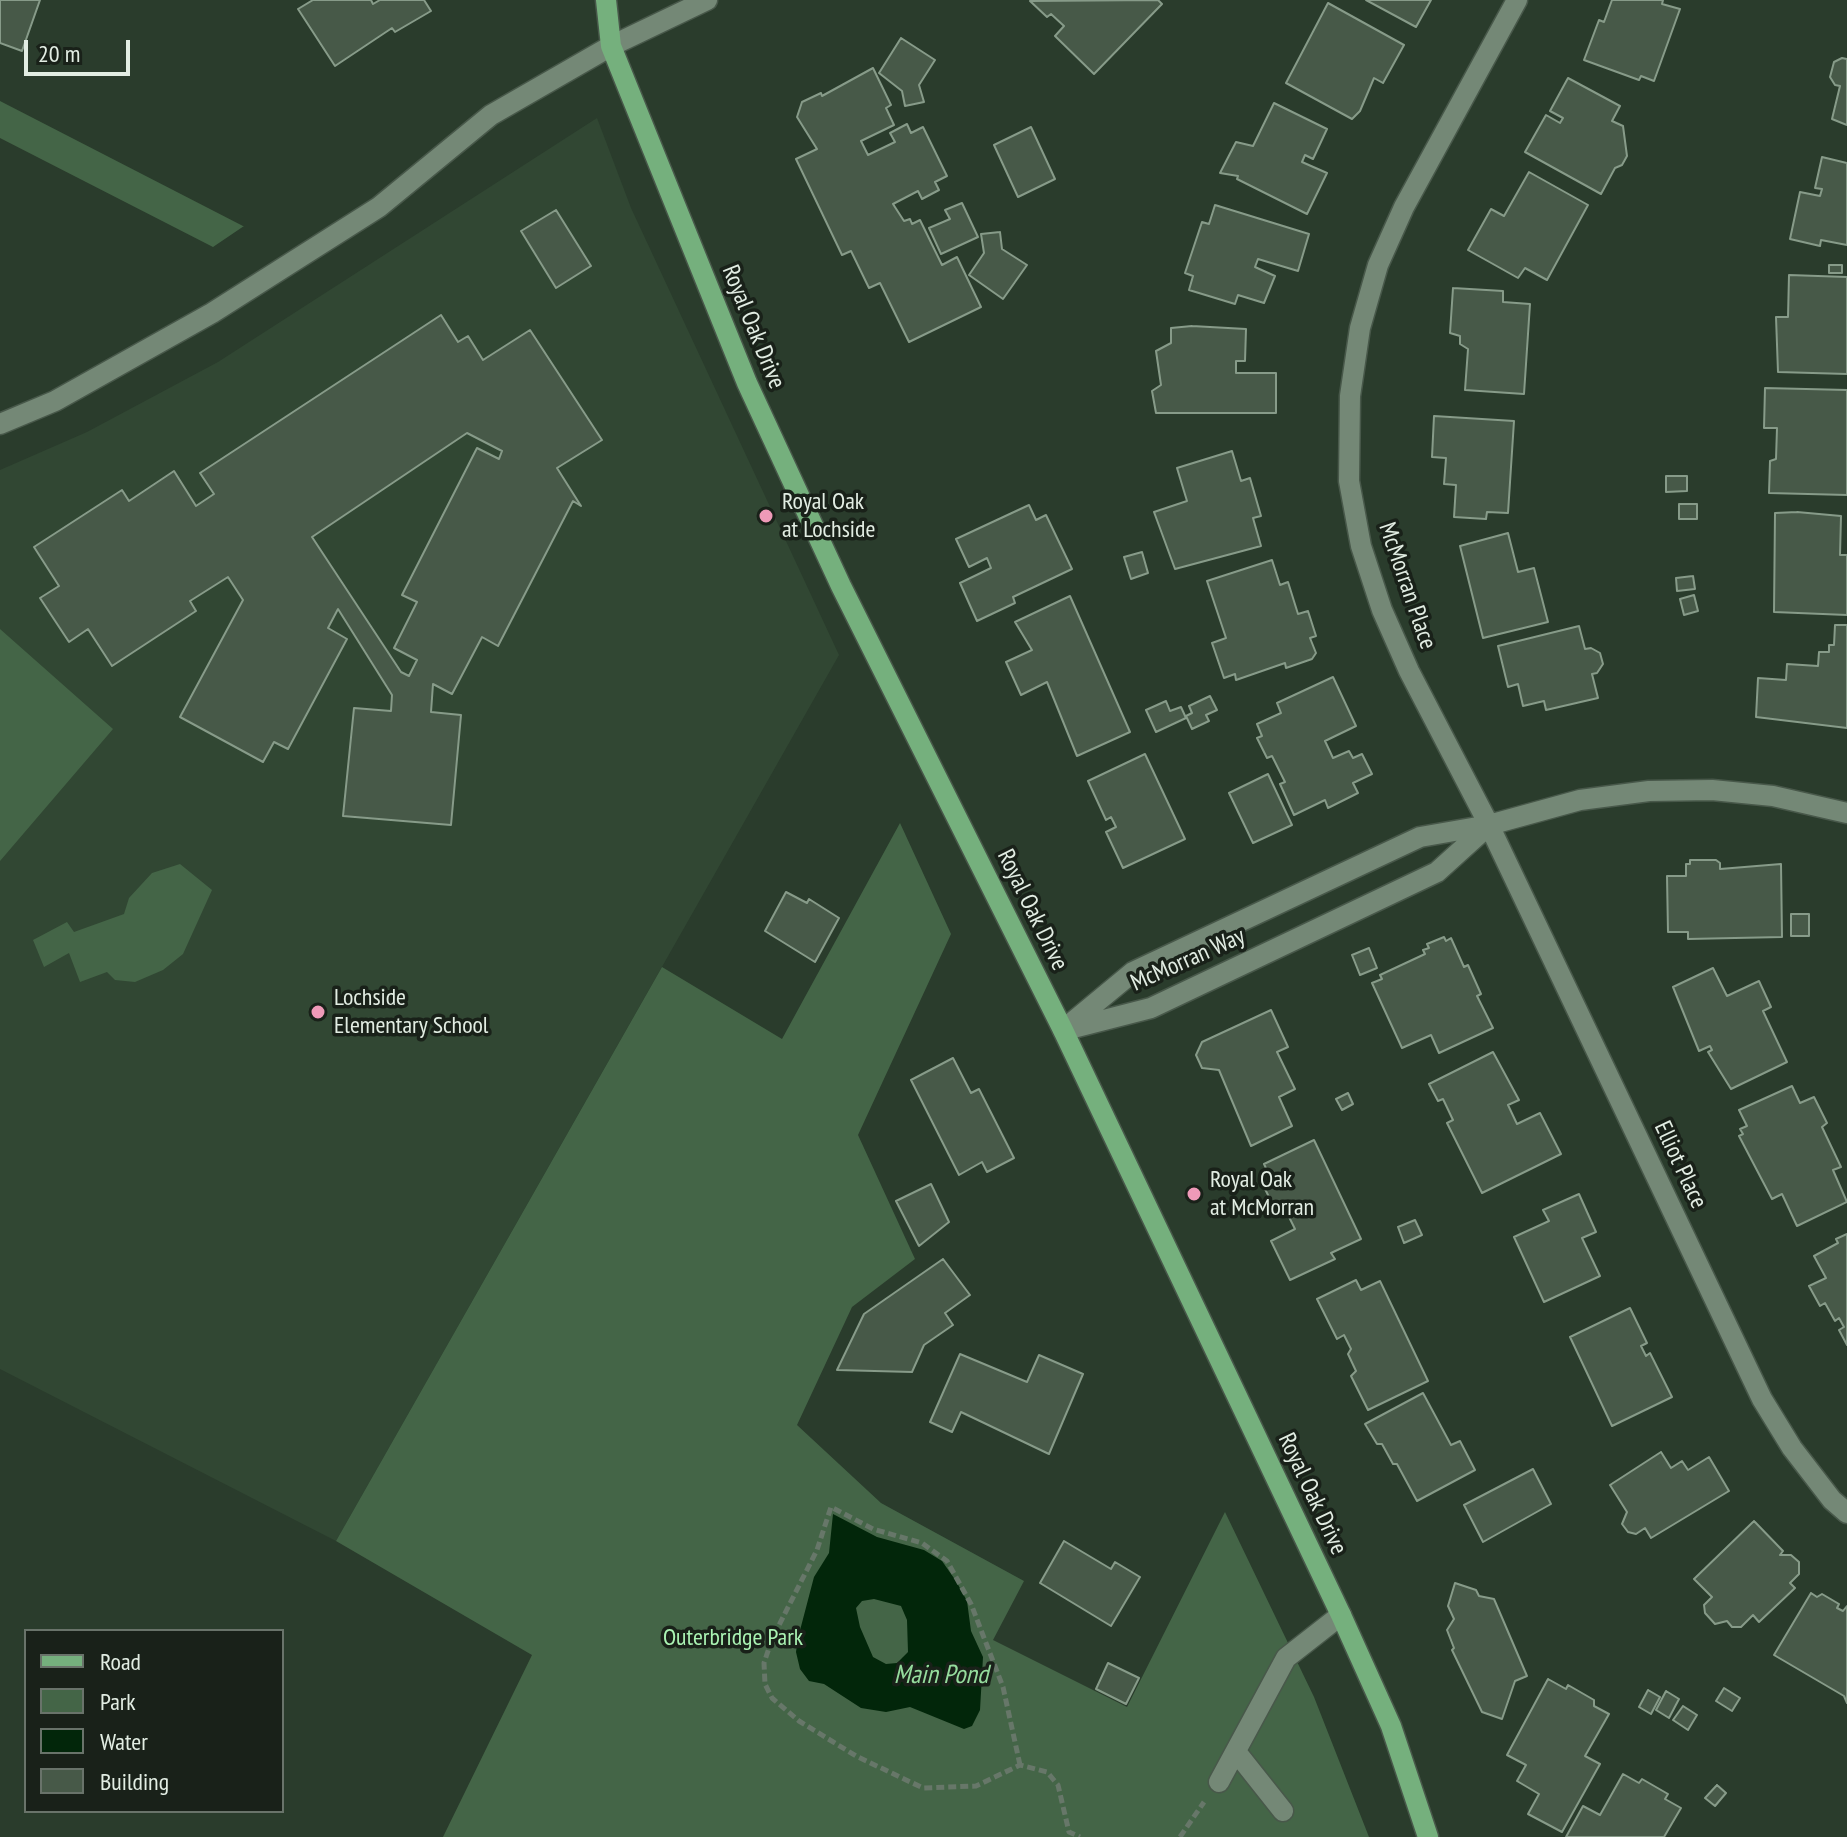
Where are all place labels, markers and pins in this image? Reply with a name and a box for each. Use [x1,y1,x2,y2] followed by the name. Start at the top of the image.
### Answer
[782,488,875,544] place label: Royal Oak at Lochside
[757,507,775,525] marker: Royal Oak at Lochside
[334,984,488,1040] place label: Lochside Elementary School
[309,1003,327,1021] marker: Lochside Elementary School
[1210,1166,1314,1222] place label: Royal Oak at McMorran
[1185,1185,1203,1203] marker: Royal Oak at McMorran

